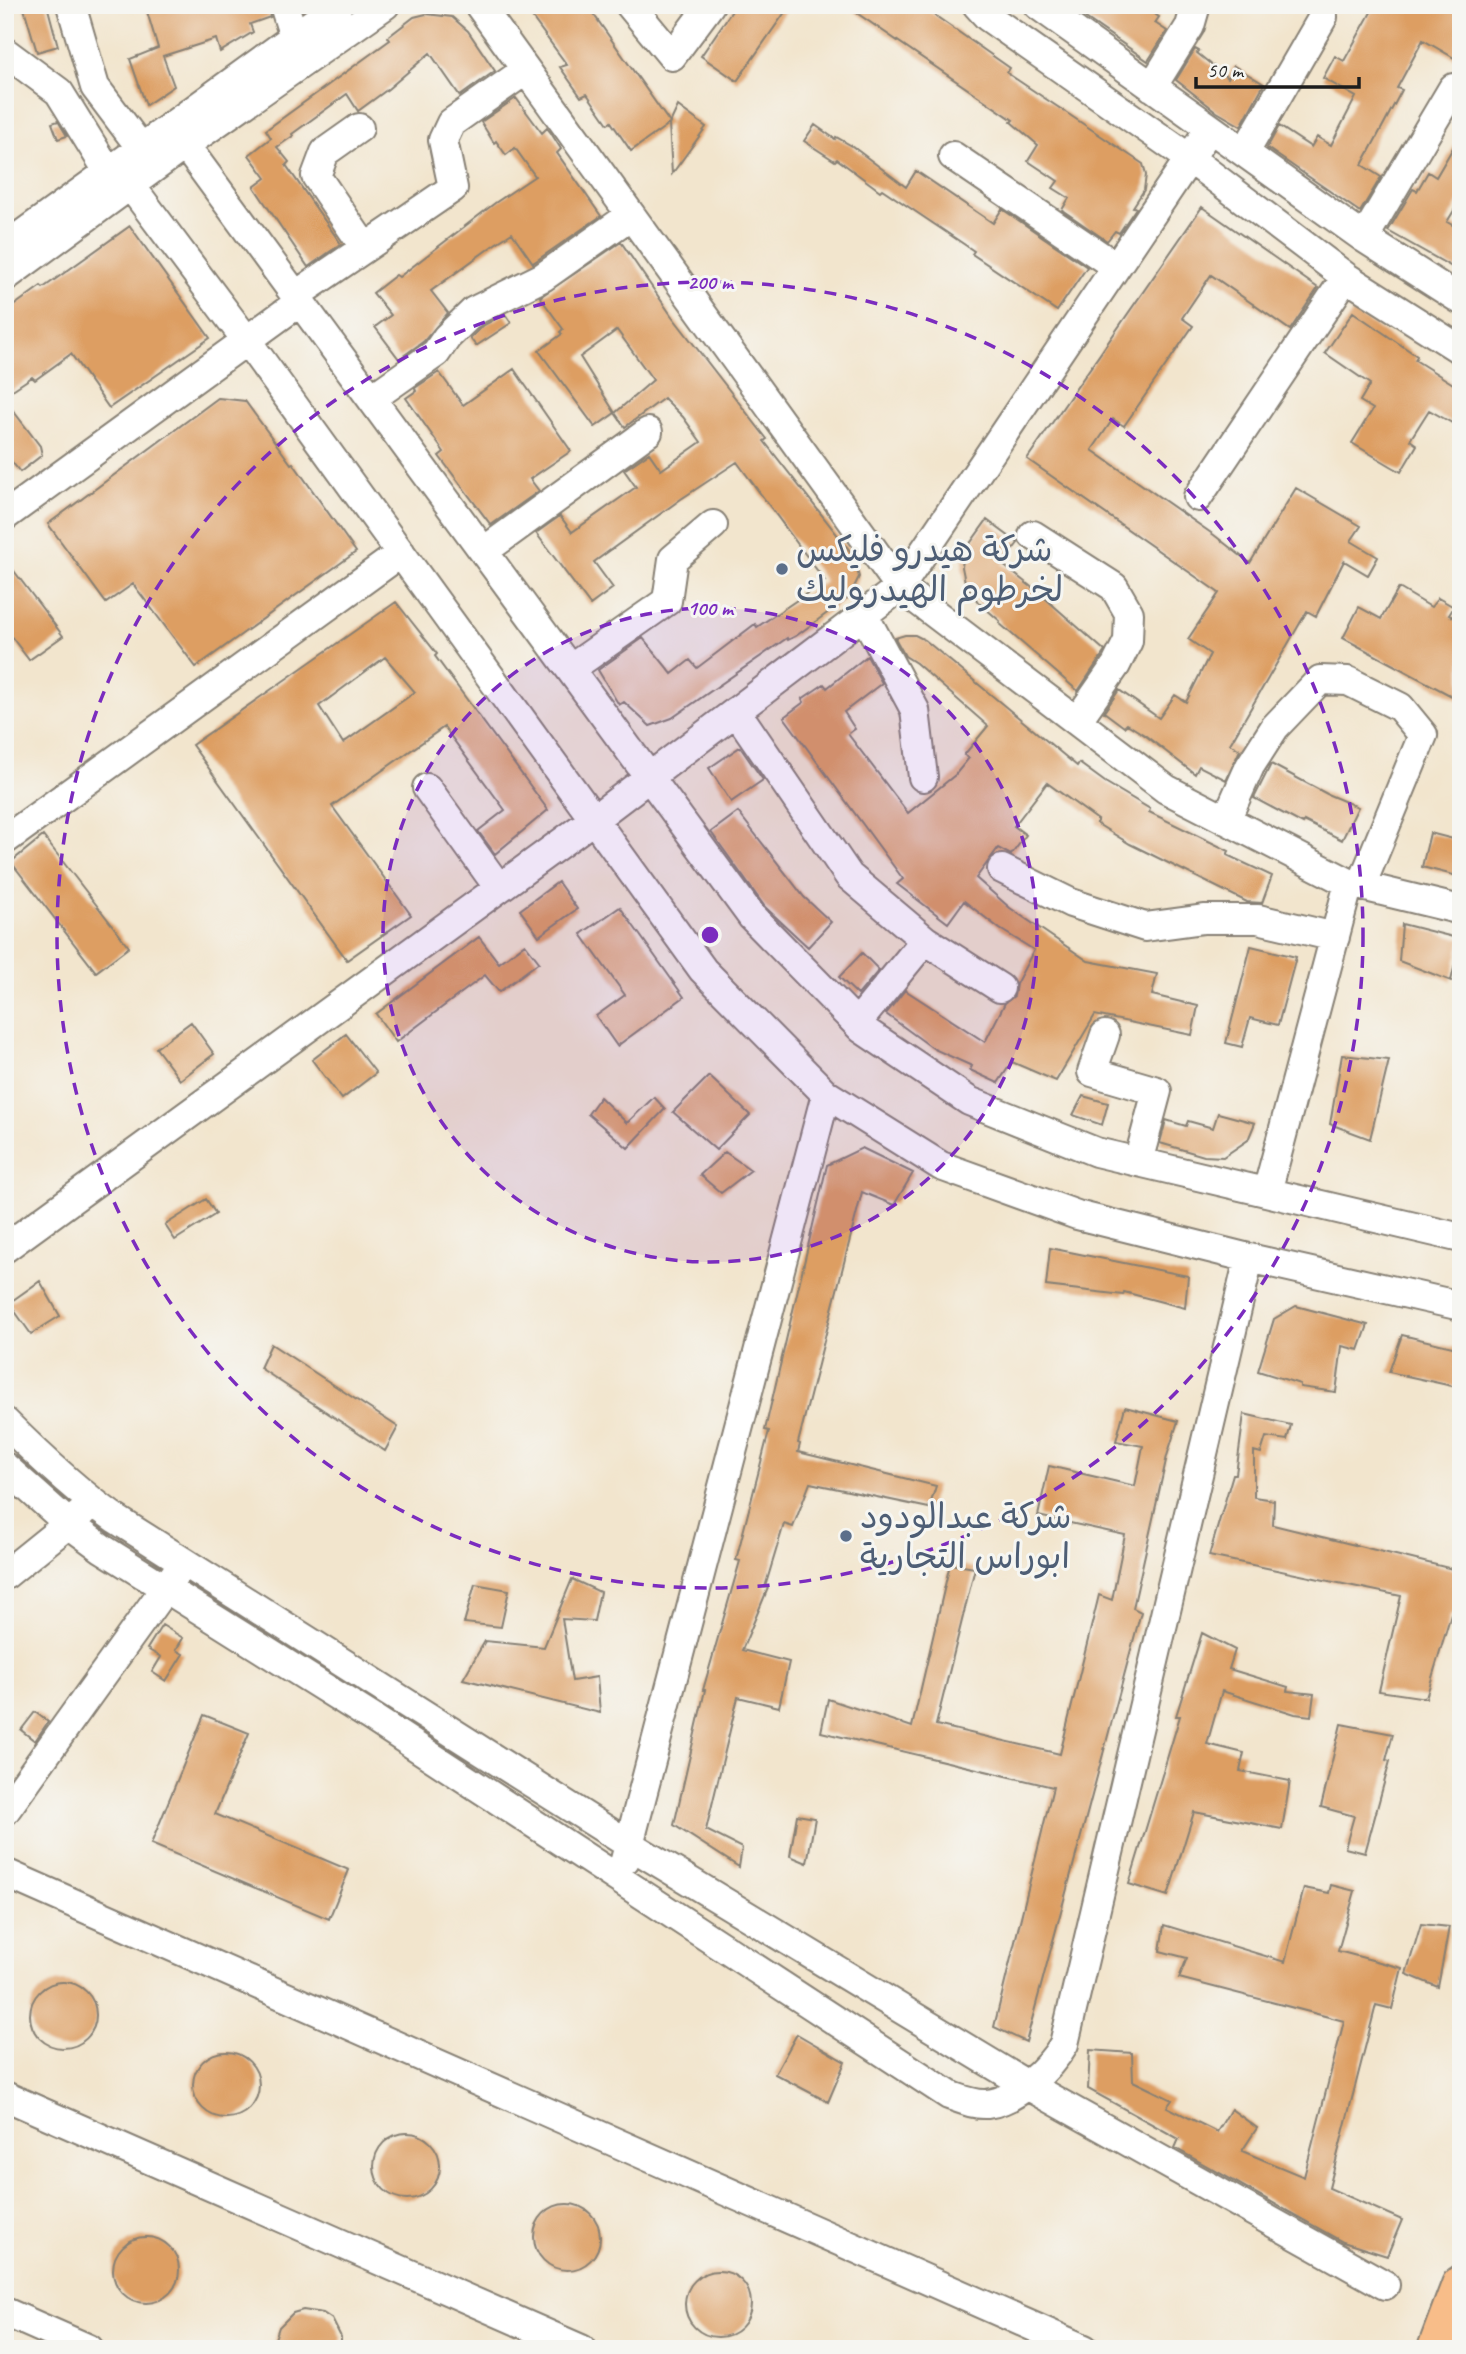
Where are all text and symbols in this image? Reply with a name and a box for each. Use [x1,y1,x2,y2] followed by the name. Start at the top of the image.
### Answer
[1196,46,1359,90] scale bar
[1207,57,1245,83] text: 50 m
[687,269,735,295] text: 200 m
[796,527,1063,616] place label: شركة هيدرو فليكس لخرطوم الهيدروليك
[774,561,790,577] marker: شركة هيدرو فليكس لخرطوم الهيدروليك
[687,595,735,621] text: 100 m
[698,923,722,947] centre of rings
[860,1494,1072,1579] place label: شركة عبدالودود ابوراس التجارية
[838,1528,854,1544] marker: شركة عبدالودود ابوراس التجارية

